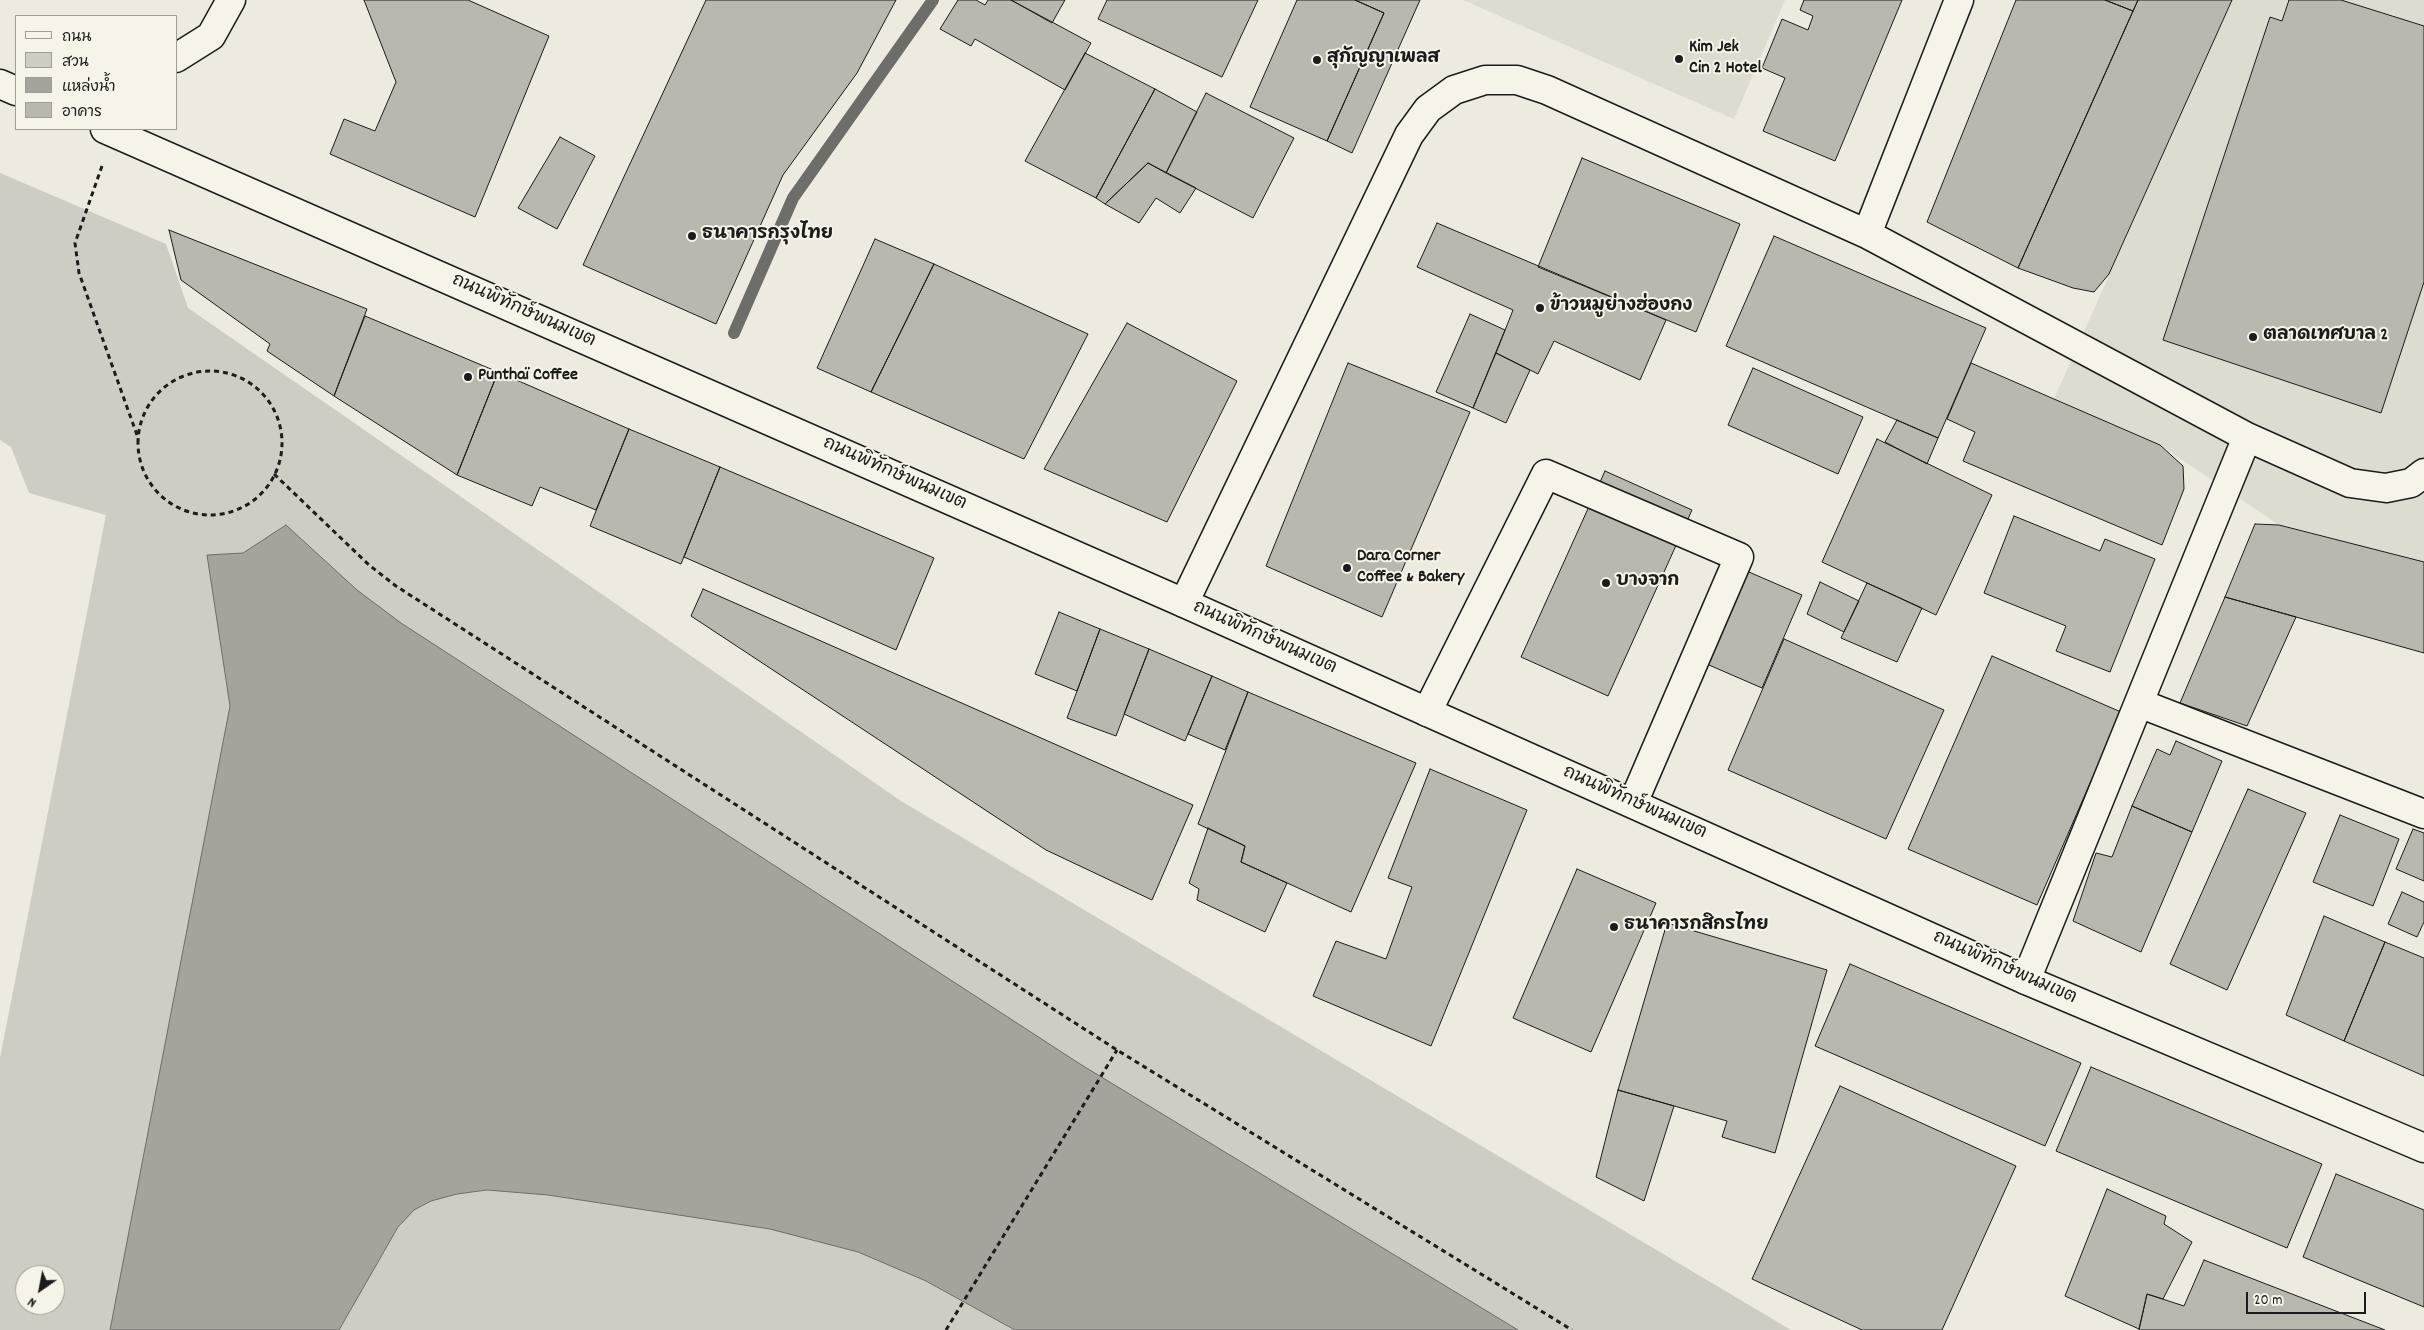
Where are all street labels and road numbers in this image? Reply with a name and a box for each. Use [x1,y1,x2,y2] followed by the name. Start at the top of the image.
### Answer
[448,271,598,353] street label: ถนนพิทักษ์พนมเขต
[819,434,969,516] street label: ถนนพิทักษ์พนมเขต
[1189,598,1339,680] street label: ถนนพิทักษ์พนมเขต
[1559,763,1709,845] street label: ถนนพิทักษ์พนมเขต
[1929,928,2079,1010] street label: ถนนพิทักษ์พนมเขต

